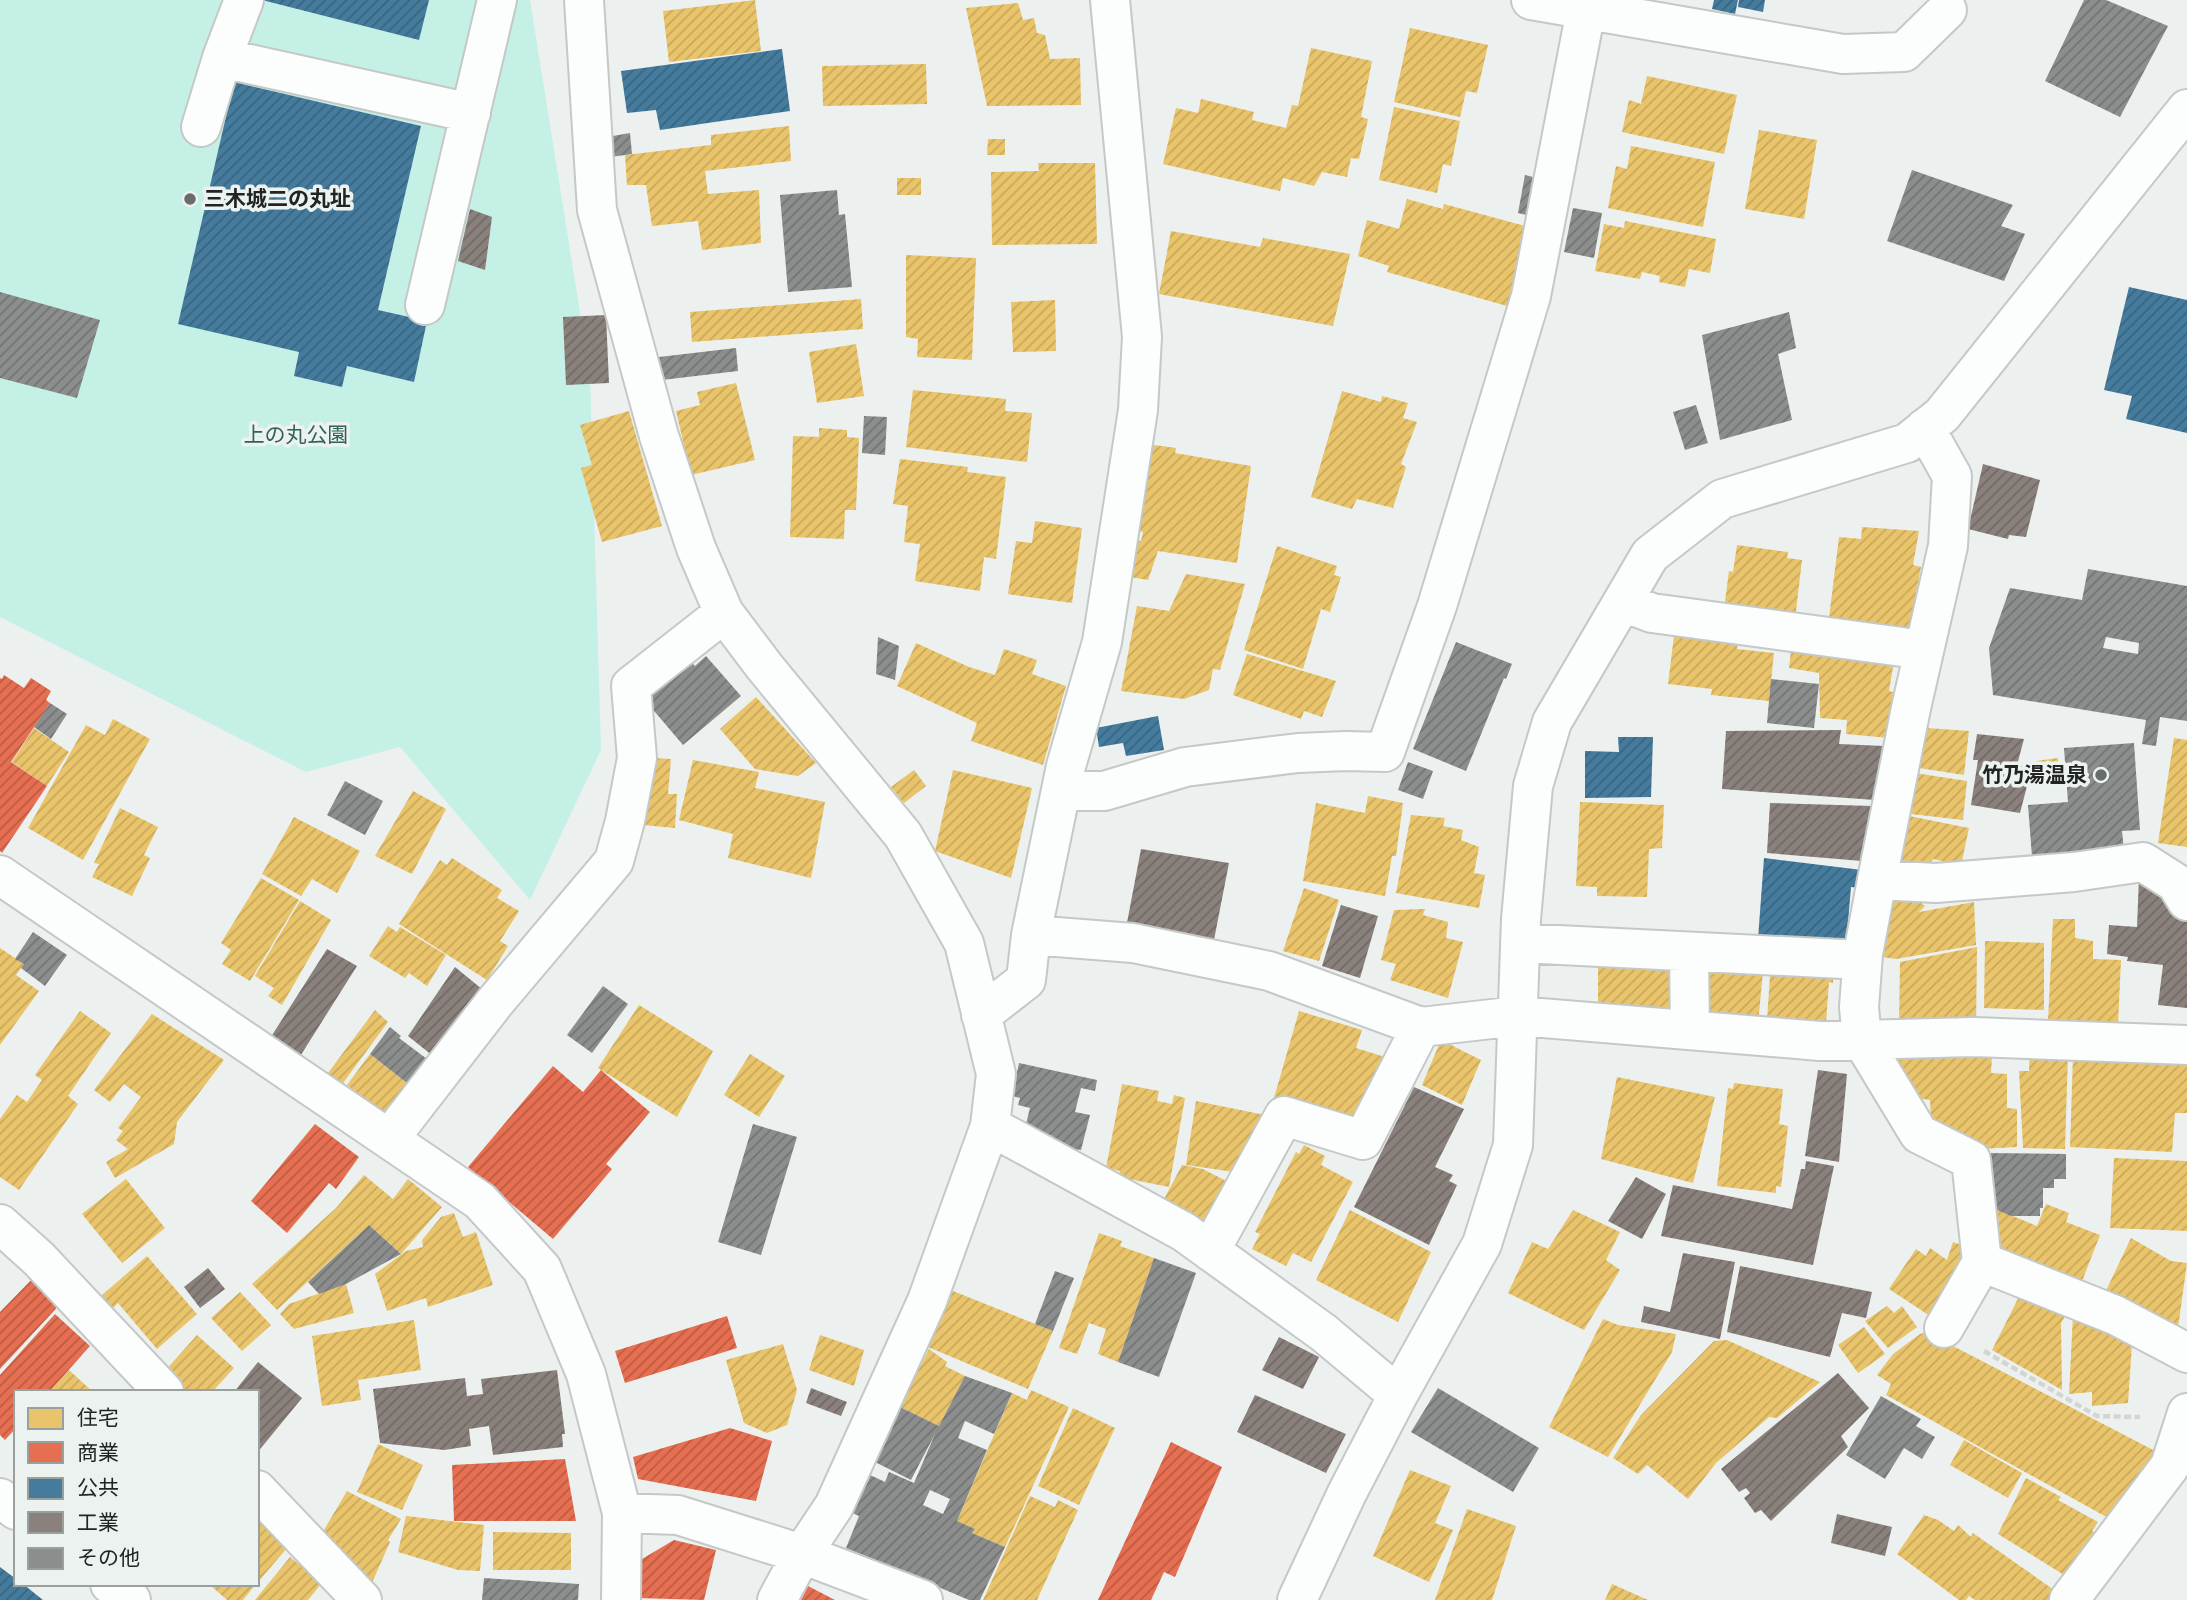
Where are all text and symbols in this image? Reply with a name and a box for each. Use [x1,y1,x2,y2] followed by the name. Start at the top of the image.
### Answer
[204,187,351,211] place label: 三木城二の丸址
[182,191,198,207] marker: 三木城二の丸址
[244,423,349,447] park label: 上の丸公園
[1982,763,2087,787] place label: 竹乃湯温泉
[2093,767,2109,783] marker: 竹乃湯温泉
[14,1390,259,1586] legend
[77,1406,119,1430] text: 住宅
[77,1441,119,1465] text: 商業
[77,1476,119,1500] text: 公共
[77,1511,119,1535] text: 工業
[77,1546,140,1570] text: その他

